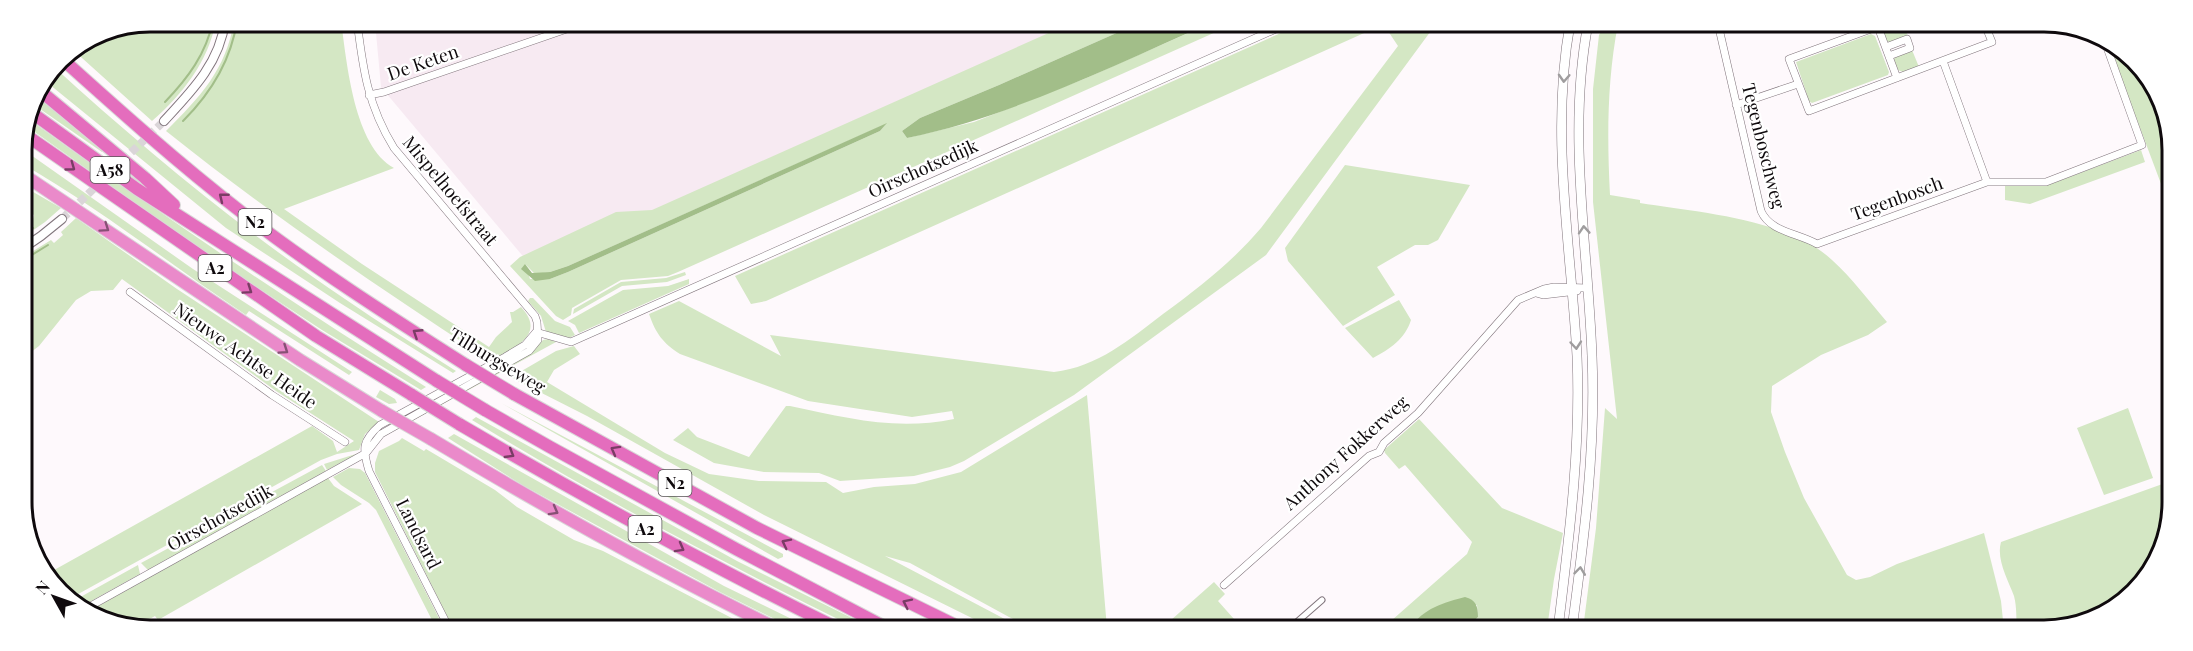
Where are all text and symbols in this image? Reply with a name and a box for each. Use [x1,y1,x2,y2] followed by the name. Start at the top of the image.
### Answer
[384,39,462,85] street label: De Keten
[1557,74,1570,83] one-way arrow
[1737,81,1791,211] street label: Tegenboschweg
[398,131,504,251] street label: Mispelhoefstraat
[864,133,981,203] street label: Oirschotsedijk
[90,157,130,183] road number: A58
[64,160,75,171] one-way arrow
[1847,170,1946,226] street label: Tegenbosch
[219,193,230,204] one-way arrow
[238,209,272,235] road number: N2
[99,221,110,232] one-way arrow
[1578,225,1591,234] one-way arrow
[198,255,232,281] road number: A2
[242,283,253,294] one-way arrow
[169,297,322,414] street label: Nieuwe Achtse Heide
[445,322,551,399] street label: Tilburgseweg
[412,330,423,341] one-way arrow
[1569,340,1582,349] one-way arrow
[277,343,288,354] one-way arrow
[1277,389,1413,515] street label: Anthony Fokkerweg
[504,446,514,458] one-way arrow
[611,446,621,457] one-way arrow
[658,470,692,496] road number: N2
[162,478,277,556] street label: Oirschotsedijk
[391,494,447,573] street label: Landsard
[548,504,559,515] one-way arrow
[628,516,662,542] road number: A2
[782,539,793,550] one-way arrow
[674,541,685,552] one-way arrow
[1573,566,1585,575] one-way arrow
[24,567,84,627] north arrow
[30,576,54,598] text: N
[902,598,913,610] one-way arrow

